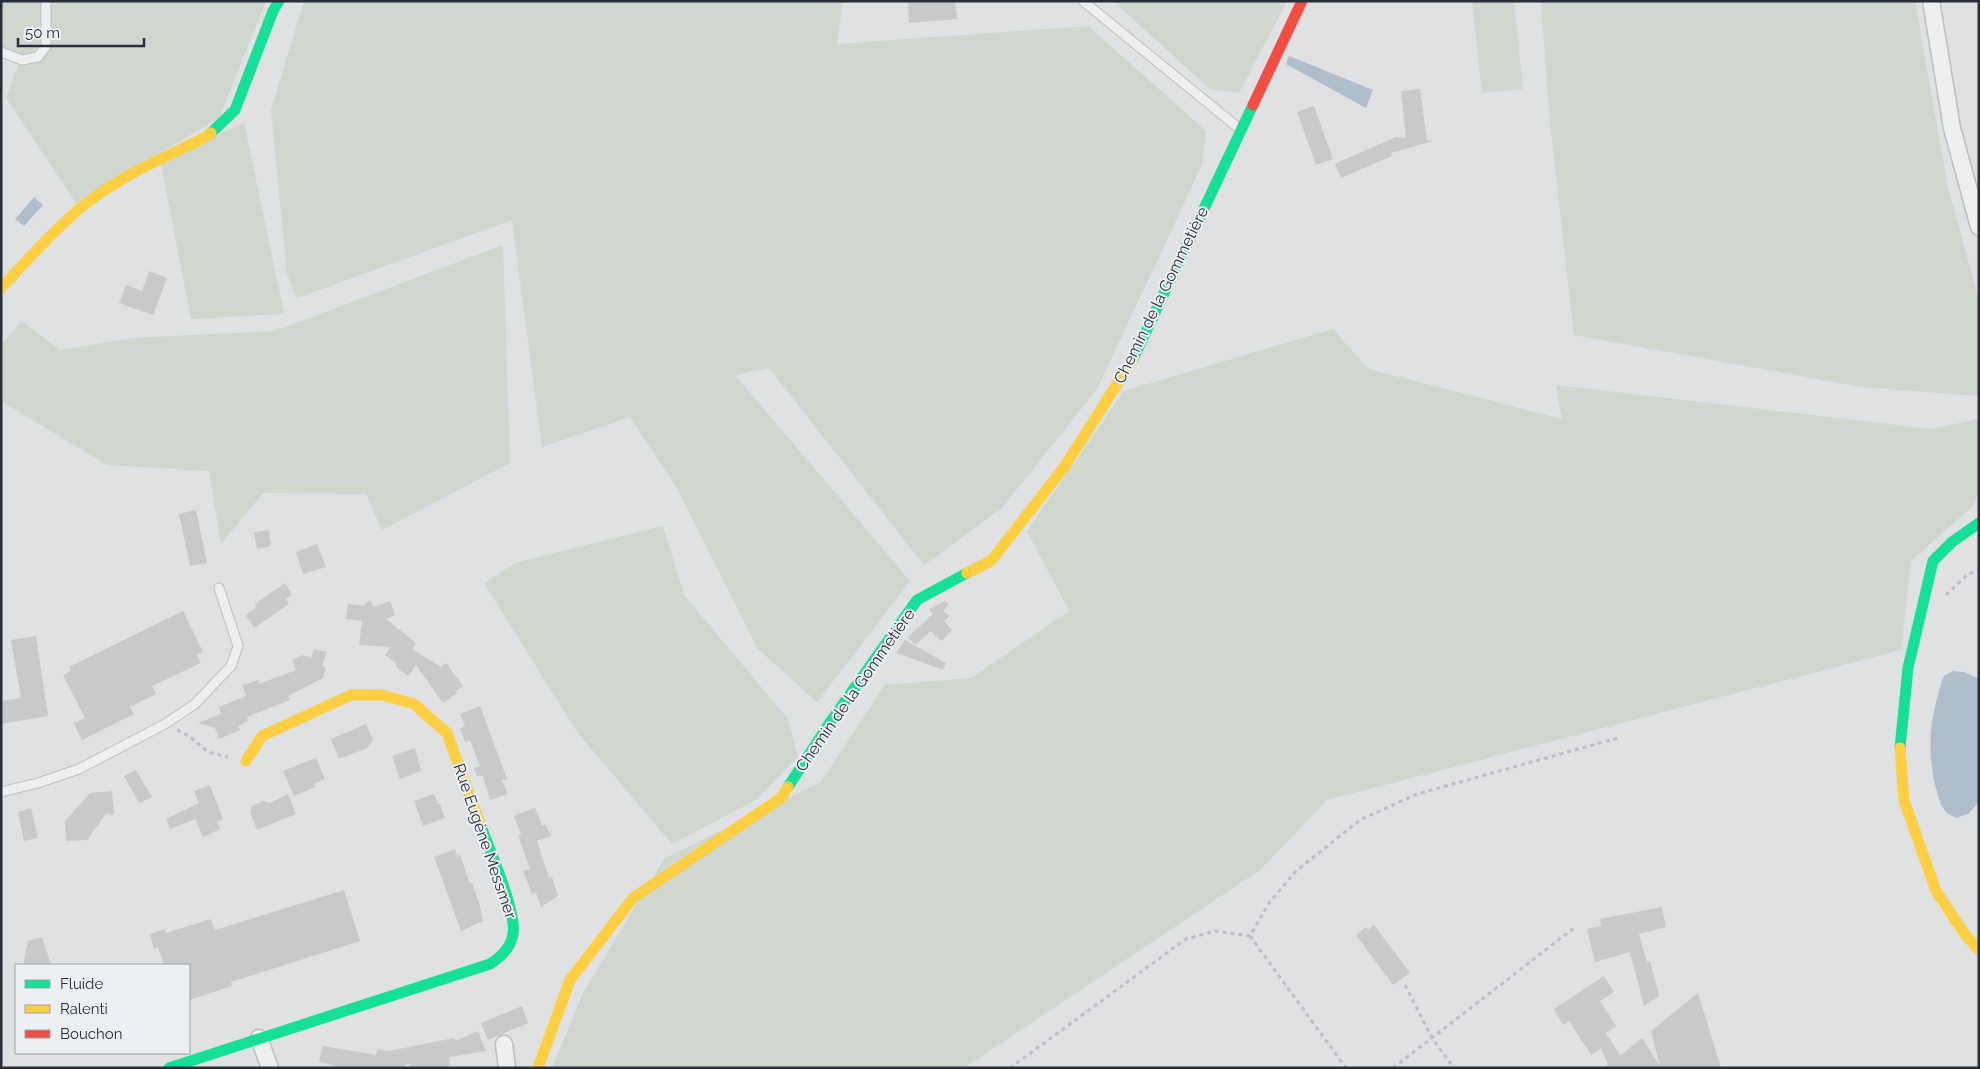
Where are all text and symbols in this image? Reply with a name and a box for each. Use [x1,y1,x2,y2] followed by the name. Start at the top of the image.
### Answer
[18,15,144,47] scale bar
[25,24,60,42] text: 50 m
[1110,203,1212,387] street label: Chemin de la Gommetière
[791,605,919,775] street label: Chemin de la Gommetière
[449,761,521,921] street label: Rue Eugène Messmer
[15,964,190,1054] legend
[60,975,103,993] text: Fluide
[60,1000,108,1018] text: Ralenti
[60,1025,122,1043] text: Bouchon

